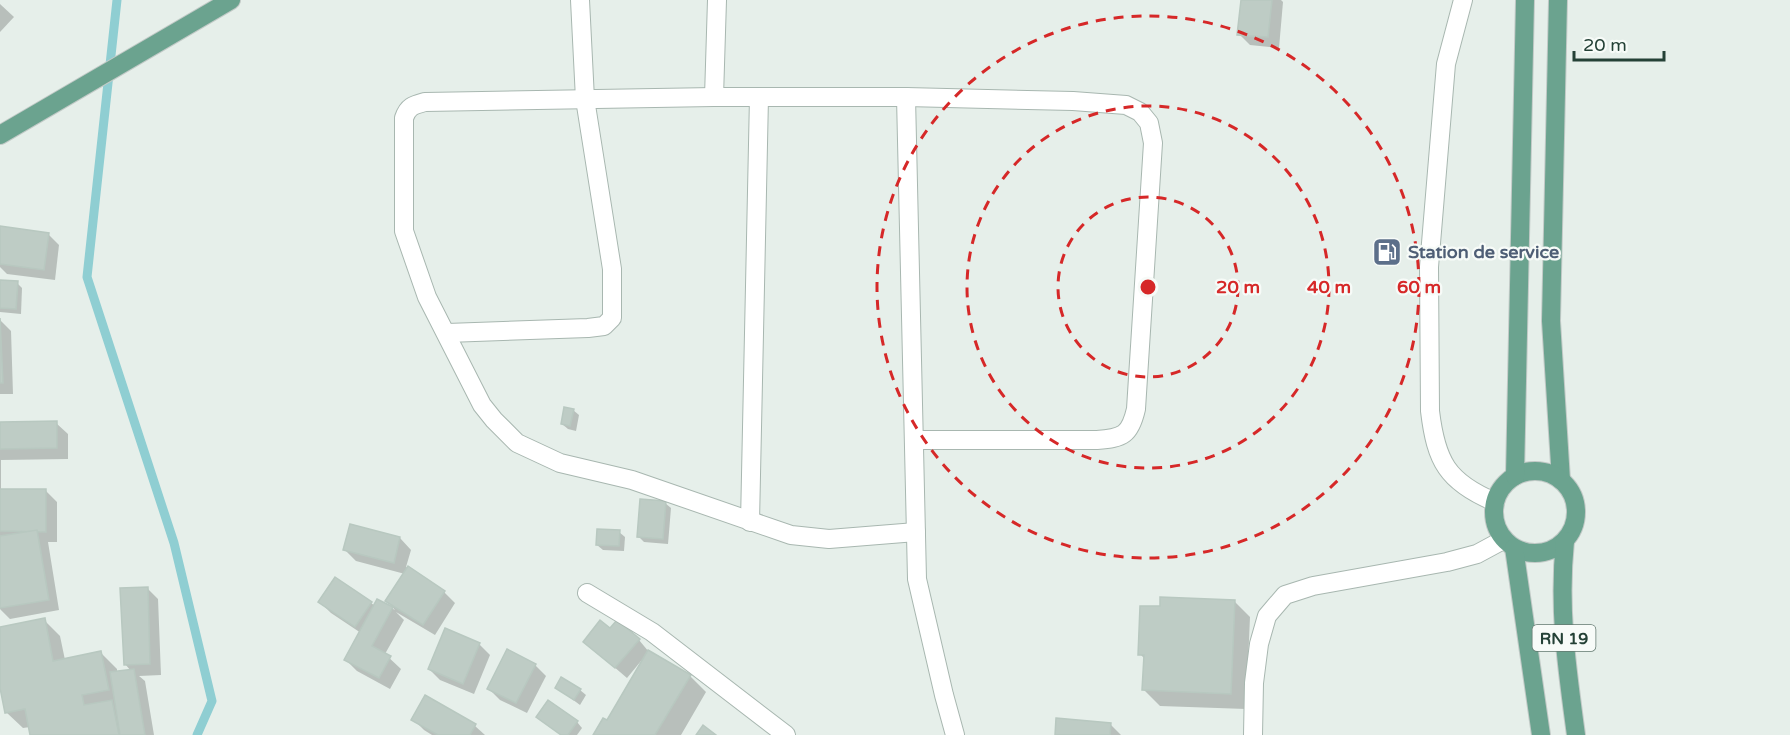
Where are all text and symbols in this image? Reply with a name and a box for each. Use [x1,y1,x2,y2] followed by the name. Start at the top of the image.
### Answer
[1574,24,1664,62] scale bar
[1583,34,1627,56] text: 20 m
[1371,236,1403,268] fuel station icon: Station de service
[1408,241,1559,263] place label: Station de service
[1216,276,1260,298] text: 20 m
[1307,276,1351,298] text: 40 m
[1397,276,1441,298] text: 60 m
[1138,277,1158,297] centre of rings
[1532,625,1596,651] road number: RN 19

